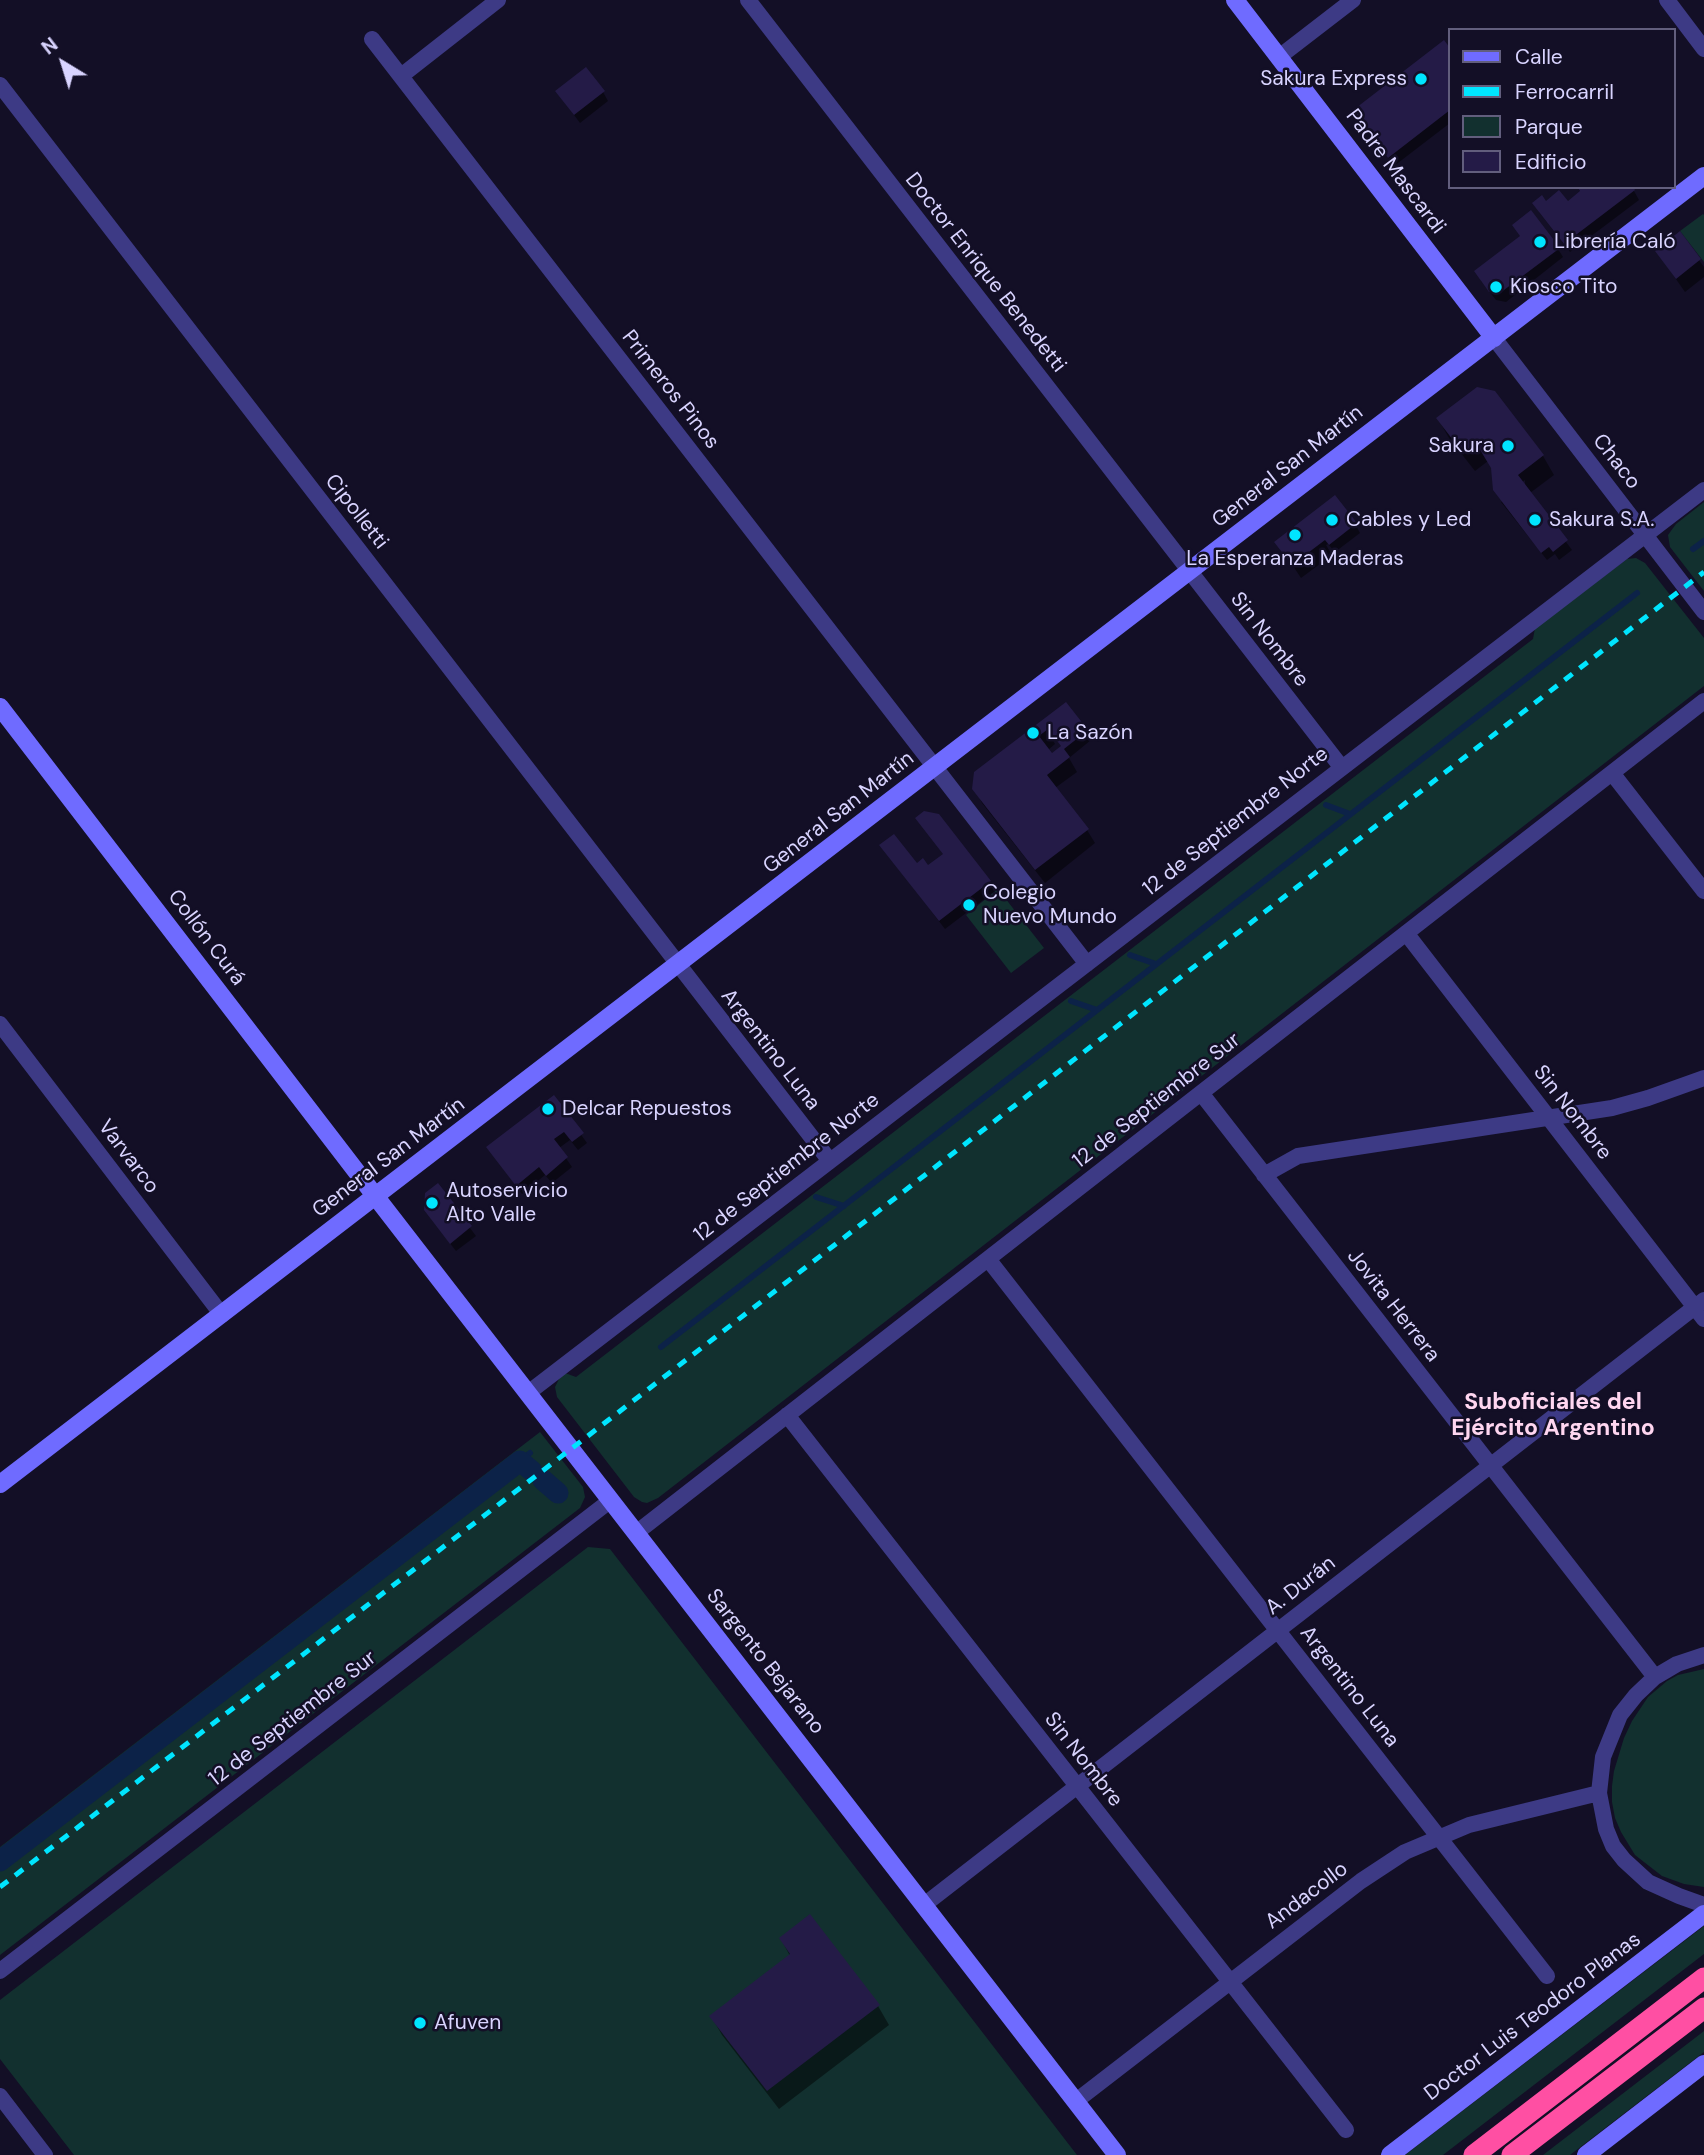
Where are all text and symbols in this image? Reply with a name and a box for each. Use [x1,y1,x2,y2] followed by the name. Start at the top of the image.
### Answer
[28,28,98,98] north arrow
[1448,28,1676,189] legend
[37,32,63,60] text: N
[1515,43,1563,71] text: Calle
[1260,66,1407,92] place label: Sakura Express
[1413,71,1429,87] marker: Sakura Express
[1515,78,1614,106] text: Ferrocarril
[1340,105,1450,239] street label: Padre Mascardi
[1515,113,1583,141] text: Parque
[1515,148,1586,176] text: Edificio
[899,168,1071,378] street label: Doctor Enrique Benedetti
[1554,229,1676,255] place label: Librería Caló
[1532,234,1548,250] marker: Librería Caló
[1510,274,1618,300] place label: Kiosco Tito
[1488,279,1504,295] marker: Kiosco Tito
[616,326,724,454] street label: Primeros Pinos
[1208,400,1368,534] street label: General San Martín
[1587,429,1645,495] street label: Chaco
[1429,433,1494,459] place label: Sakura
[1500,438,1516,454] marker: Sakura
[319,470,393,554] street label: Cipolletti
[1346,507,1471,533] place label: Cables y Led
[1549,507,1654,533] place label: Sakura S.A.
[1324,512,1340,528] marker: Cables y Led
[1527,512,1543,528] marker: Sakura S.A.
[1287,527,1303,543] marker: La Esperanza Maderas
[1186,546,1404,572] place label: La Esperanza Maderas
[1224,588,1314,692] street label: Sin Nombre
[1047,720,1133,746] place label: La Sazón
[1025,725,1041,741] marker: La Sazón
[1138,742,1334,902] street label: 12 de Septiembre Norte
[759,746,919,880] street label: General San Martín
[983,880,1117,930] place label: Colegio Nuevo Mundo
[162,885,250,991] street label: Collón Curá
[961,897,977,913] marker: Colegio Nuevo Mundo
[715,984,825,1116] street label: Argentino Luna
[1068,1028,1246,1174] street label: 12 de Septiembre Sur
[1527,1061,1617,1165] street label: Sin Nombre
[689,1088,885,1248] street label: 12 de Septiembre Norte
[308,1092,470,1224] street label: General San Martín
[562,1096,732,1122] place label: Delcar Repuestos
[540,1101,556,1117] marker: Delcar Repuestos
[92,1115,164,1199] street label: Varvarco
[446,1178,568,1228] place label: Autoservicio Alto Valle
[424,1195,440,1211] marker: Autoservicio Alto Valle
[1341,1245,1445,1367] street label: Jovita Herrera
[1451,1389,1655,1443] district label: Suboficiales del Ejército Argentino
[1261,1551,1341,1621] street label: A. Durán
[701,1584,829,1740] street label: Sargento Bejarano
[1294,1621,1404,1753] street label: Argentino Luna
[204,1646,382,1792] street label: 12 de Septiembre Sur
[1038,1708,1128,1812] street label: Sin Nombre
[1261,1857,1353,1935] street label: Andacollo
[1420,1927,1646,2107] street label: Doctor Luis Teodoro Planas
[434,2010,501,2036] place label: Afuven
[412,2015,428,2031] marker: Afuven

